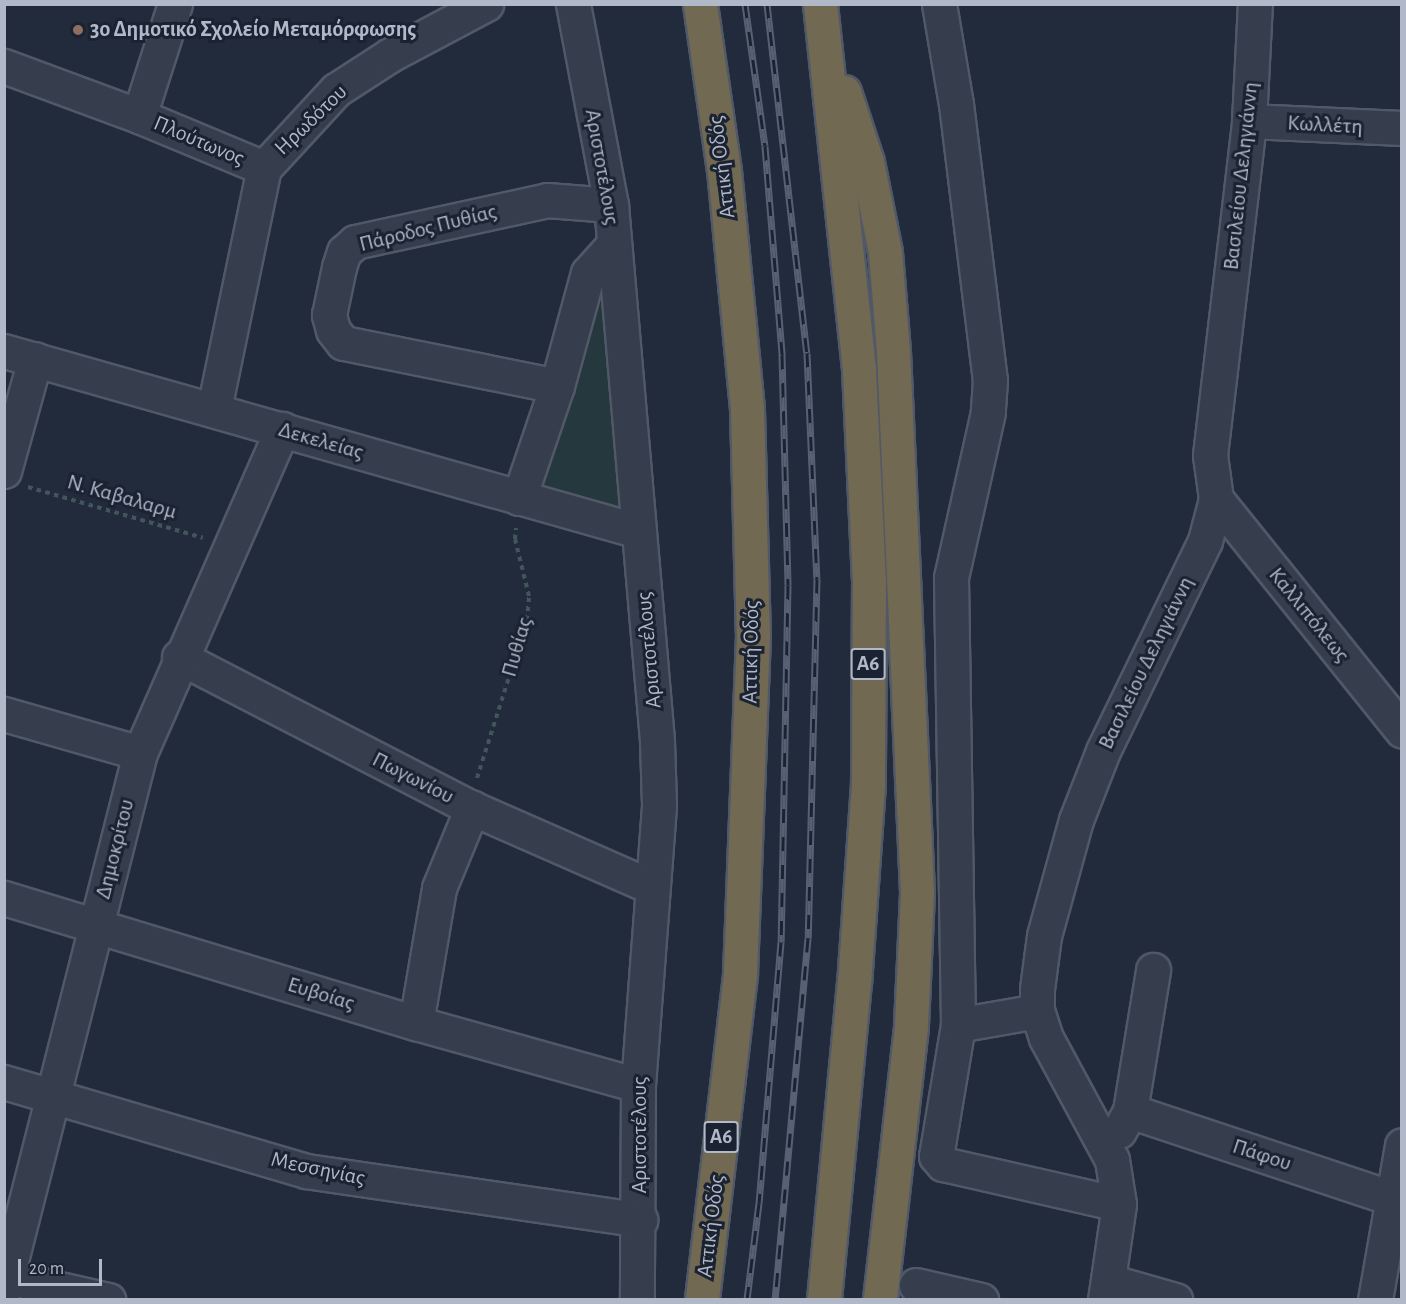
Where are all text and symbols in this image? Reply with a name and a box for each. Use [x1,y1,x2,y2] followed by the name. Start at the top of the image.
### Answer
[90,17,416,43] place label: 3ο Δημοτικό Σχολείο Μεταμόρφωσης
[71,23,85,37] marker: 3ο Δημοτικό Σχολείο Μεταμόρφωσης
[269,79,353,161] street label: Ηρωδότου
[1218,81,1264,271] street label: Βασιλείου Δεληγιάννη
[579,107,625,227] street label: Αριστοτέλους
[150,110,248,172] street label: Πλούτωνος
[1287,110,1363,140] street label: Κωλλέτη
[703,114,741,220] street label: Αττική Οδός
[357,198,499,258] street label: Πάροδος Πυθίας
[276,416,366,466] street label: Δεκελείας
[64,469,180,525] street label: Ν. Καβαλαρμ
[1263,562,1355,668] street label: Καλλιπόλεως
[1093,572,1199,754] street label: Βασιλείου Δεληγιάννη
[631,591,667,709] street label: Αριστοτέλους
[737,600,765,704] street label: Αττική Οδός
[496,614,538,680] street label: Πυθίας
[850,646,886,682] road number: Α6
[368,746,458,810] street label: Πωγωνίου
[90,796,140,902] street label: Δημοκρίτου
[284,971,358,1017] street label: Ευβοίας
[627,1077,653,1193] street label: Αριστοτέλους
[703,1119,739,1155] road number: Α6
[1229,1133,1295,1177] street label: Πάφου
[269,1146,367,1192] street label: Μεσσηνίας
[692,1173,730,1279] street label: Αττική Οδός
[21,1247,105,1285] scale bar
[29,1260,64,1278] text: 20 m

